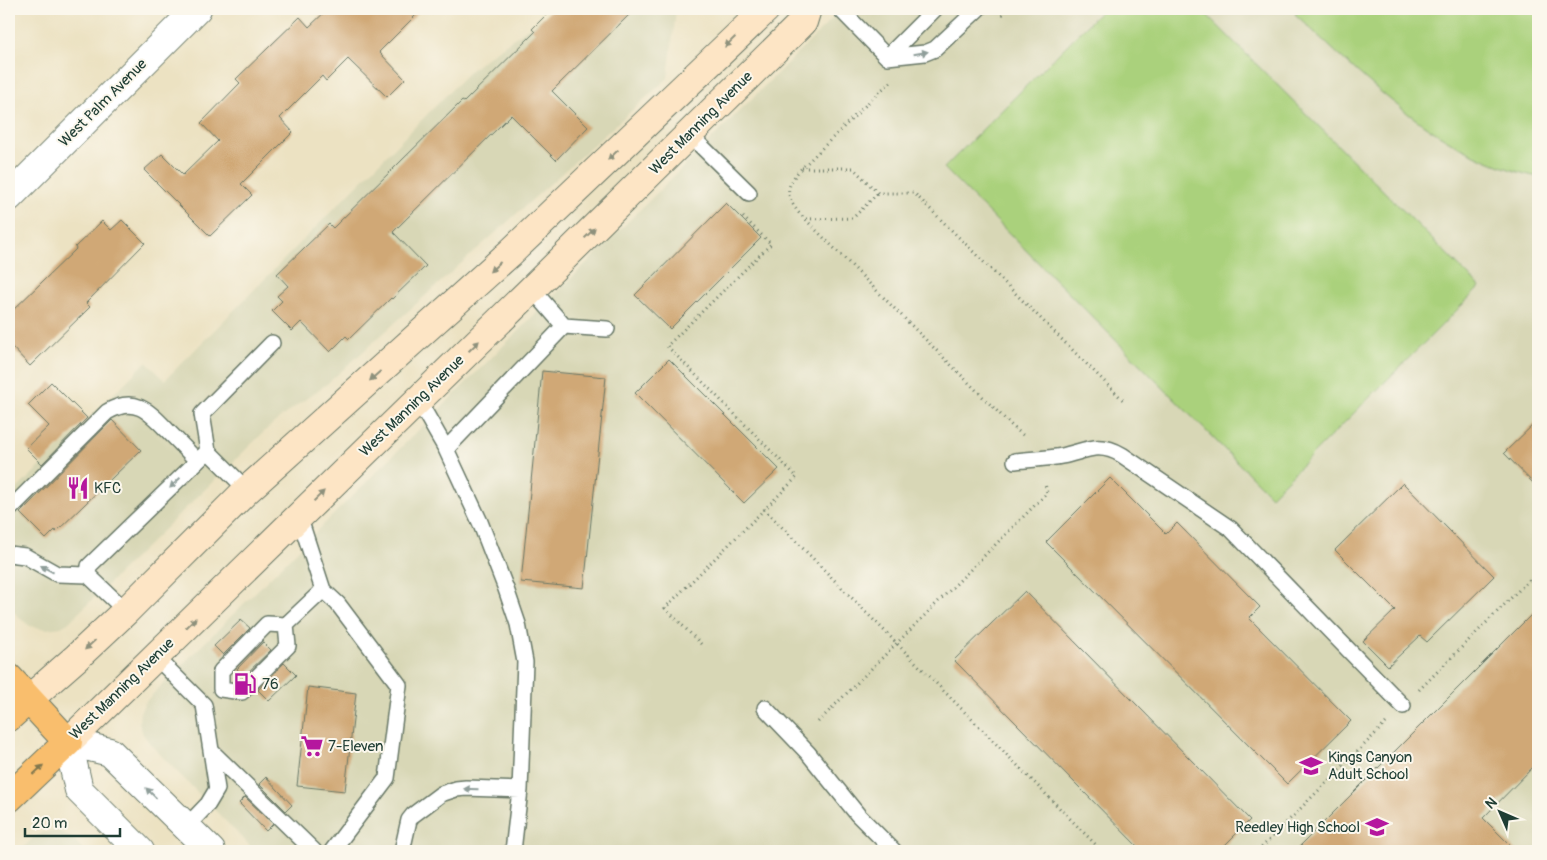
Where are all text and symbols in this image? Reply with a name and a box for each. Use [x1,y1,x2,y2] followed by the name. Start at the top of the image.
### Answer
[725,36,737,48] one-way arrow
[913,48,929,56] one-way arrow
[55,54,152,151] street label: West Palm Avenue
[645,67,757,179] street label: West Manning Avenue
[607,149,619,161] one-way arrow
[583,227,595,239] one-way arrow
[488,261,501,272] one-way arrow
[467,341,479,353] one-way arrow
[356,351,469,461] street label: West Manning Avenue
[369,370,381,382] one-way arrow
[65,475,91,501] restaurant icon: KFC
[169,477,181,489] one-way arrow
[94,479,121,498] place label: KFC
[313,490,325,502] one-way arrow
[41,564,54,573] one-way arrow
[185,617,197,629] one-way arrow
[66,634,179,744] street label: West Manning Avenue
[84,639,96,651] one-way arrow
[232,671,258,697] fuel station icon: 76
[262,675,279,694] place label: 76
[299,733,325,759] supermarket icon: 7-Eleven
[328,737,383,756] place label: 7-Eleven
[1328,748,1412,784] place label: Kings Canyon Adult School
[1298,753,1324,779] school or university icon: Kings Canyon Adult School
[32,764,44,776] one-way arrow
[463,784,479,792] one-way arrow
[146,787,158,799] one-way arrow
[1474,788,1524,838] north arrow
[1482,794,1501,813] text: N
[25,805,120,837] scale bar
[32,814,67,833] text: 20 m
[1364,814,1390,840] school or university icon: Reedley High School
[1235,818,1360,837] place label: Reedley High School

